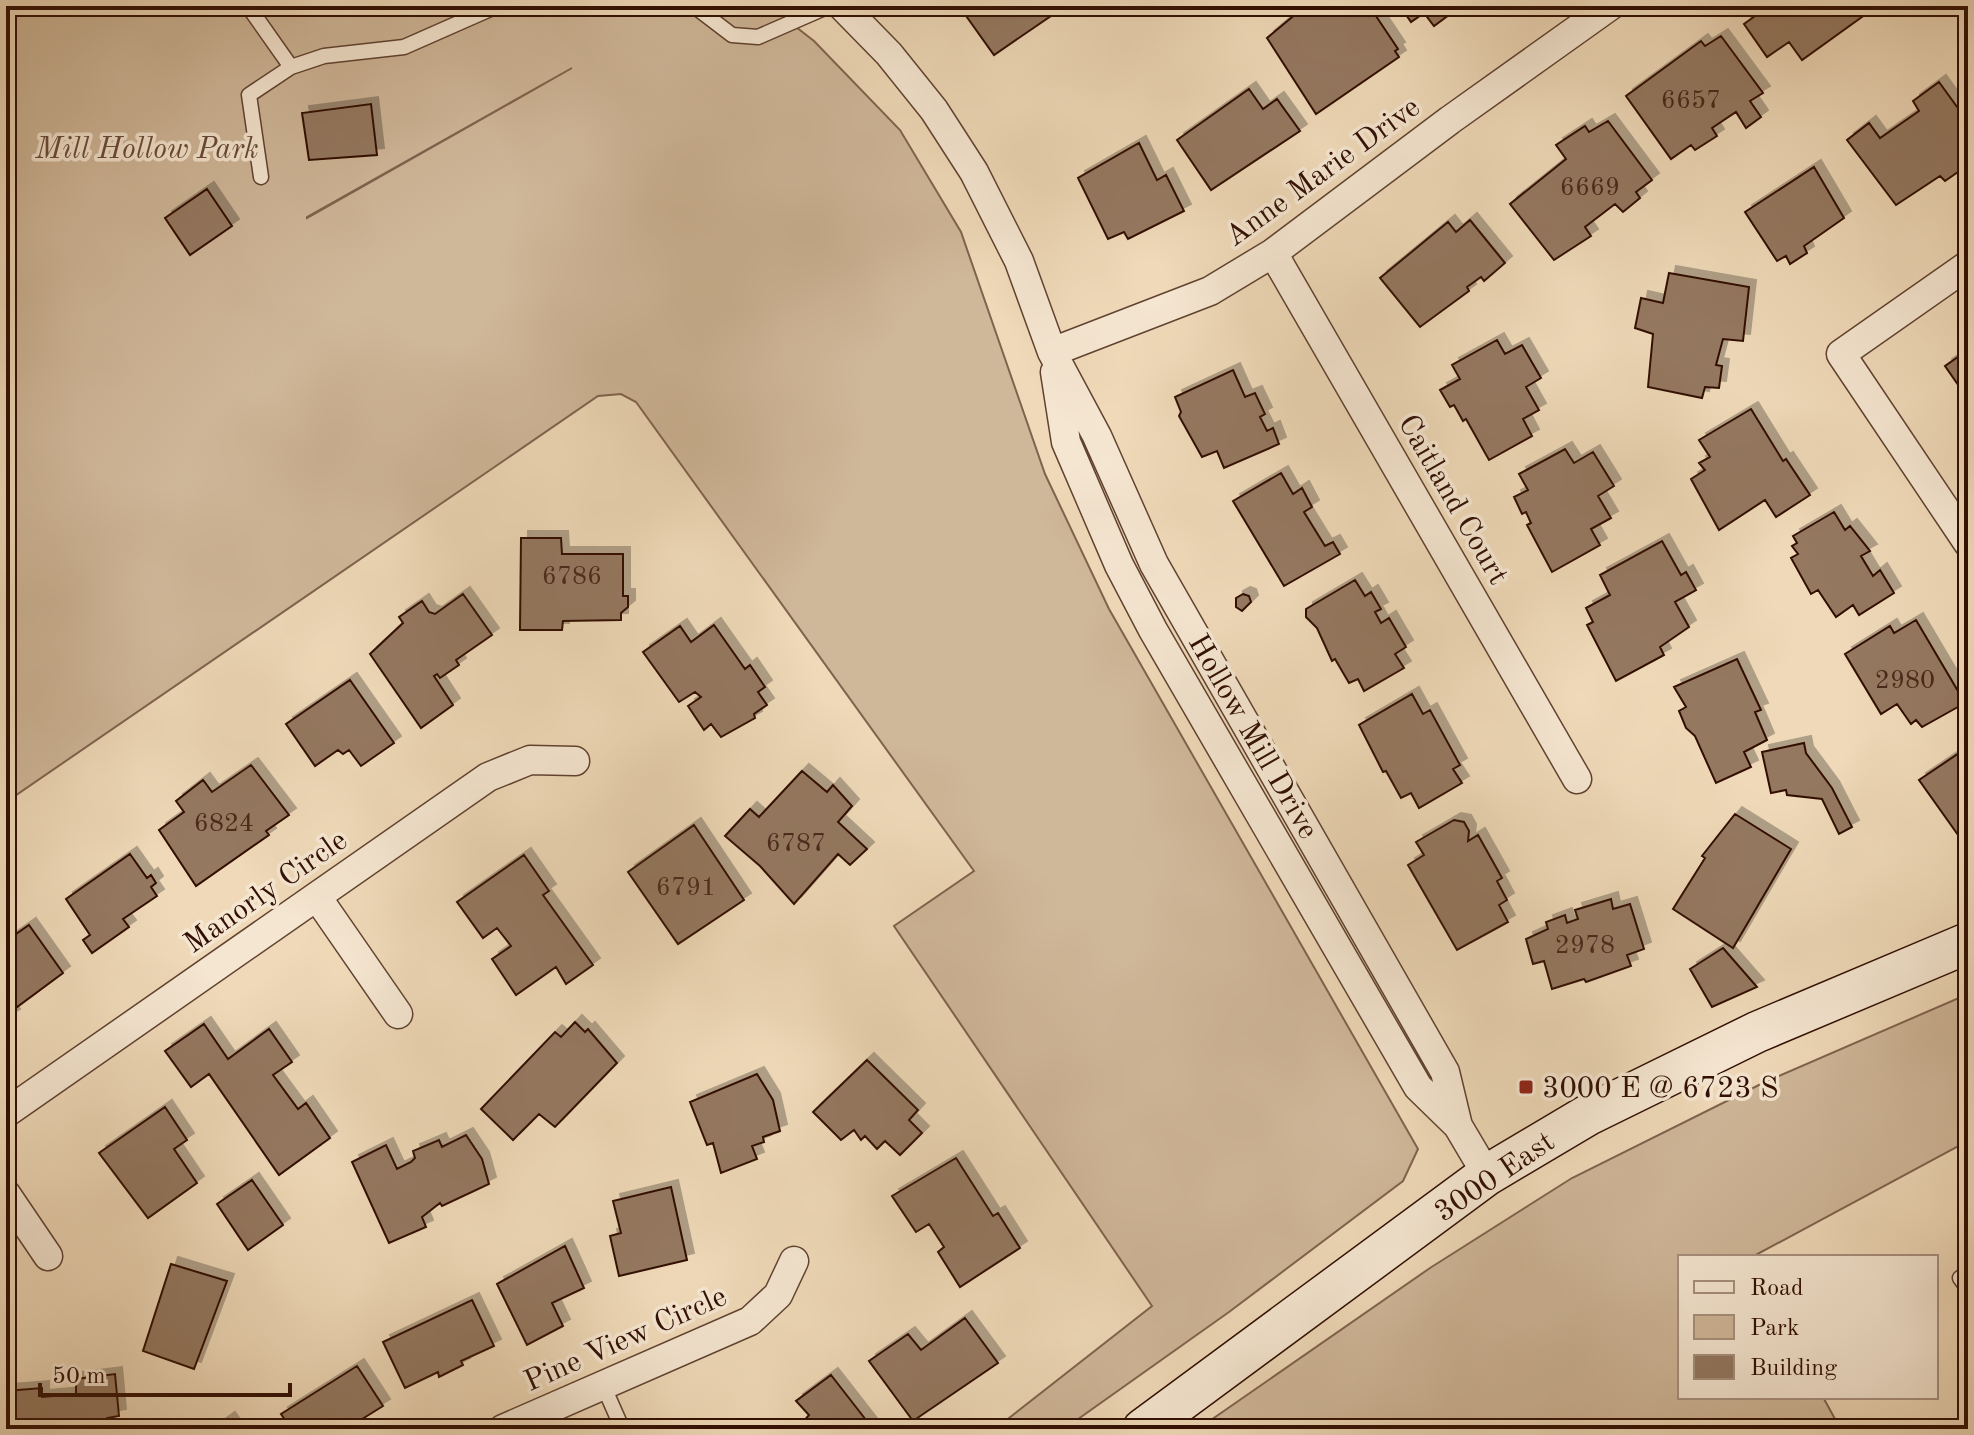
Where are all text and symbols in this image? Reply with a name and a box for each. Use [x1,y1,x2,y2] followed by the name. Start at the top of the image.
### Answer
[1661,88,1721,114] house number: 6657
[1220,92,1426,253] street label: Anne Marie Drive
[34,135,259,165] park label: Mill Hollow Park
[1560,175,1620,201] house number: 6669
[1392,410,1513,590] street label: Caitland Court
[542,564,602,590] house number: 6786
[1182,630,1323,844] street label: Hollow Mill Drive
[1875,668,1935,694] house number: 2980
[194,811,254,837] house number: 6824
[179,826,353,960] street label: Manorly Circle
[766,831,826,857] house number: 6787
[656,875,716,901] house number: 6791
[1555,933,1615,959] house number: 2978
[1542,1074,1779,1104] place label: 3000 E @ 6723 S
[1517,1078,1535,1096] marker: 3000 E @ 6723 S
[1430,1127,1560,1228] street label: 3000 East
[1678,1255,1938,1399] legend
[1750,1277,1803,1301] text: Road
[520,1282,731,1398] street label: Pine View Circle
[1750,1317,1799,1341] text: Park
[40,1347,290,1397] scale bar
[1750,1357,1837,1381] text: Building
[52,1365,106,1389] text: 50 m

